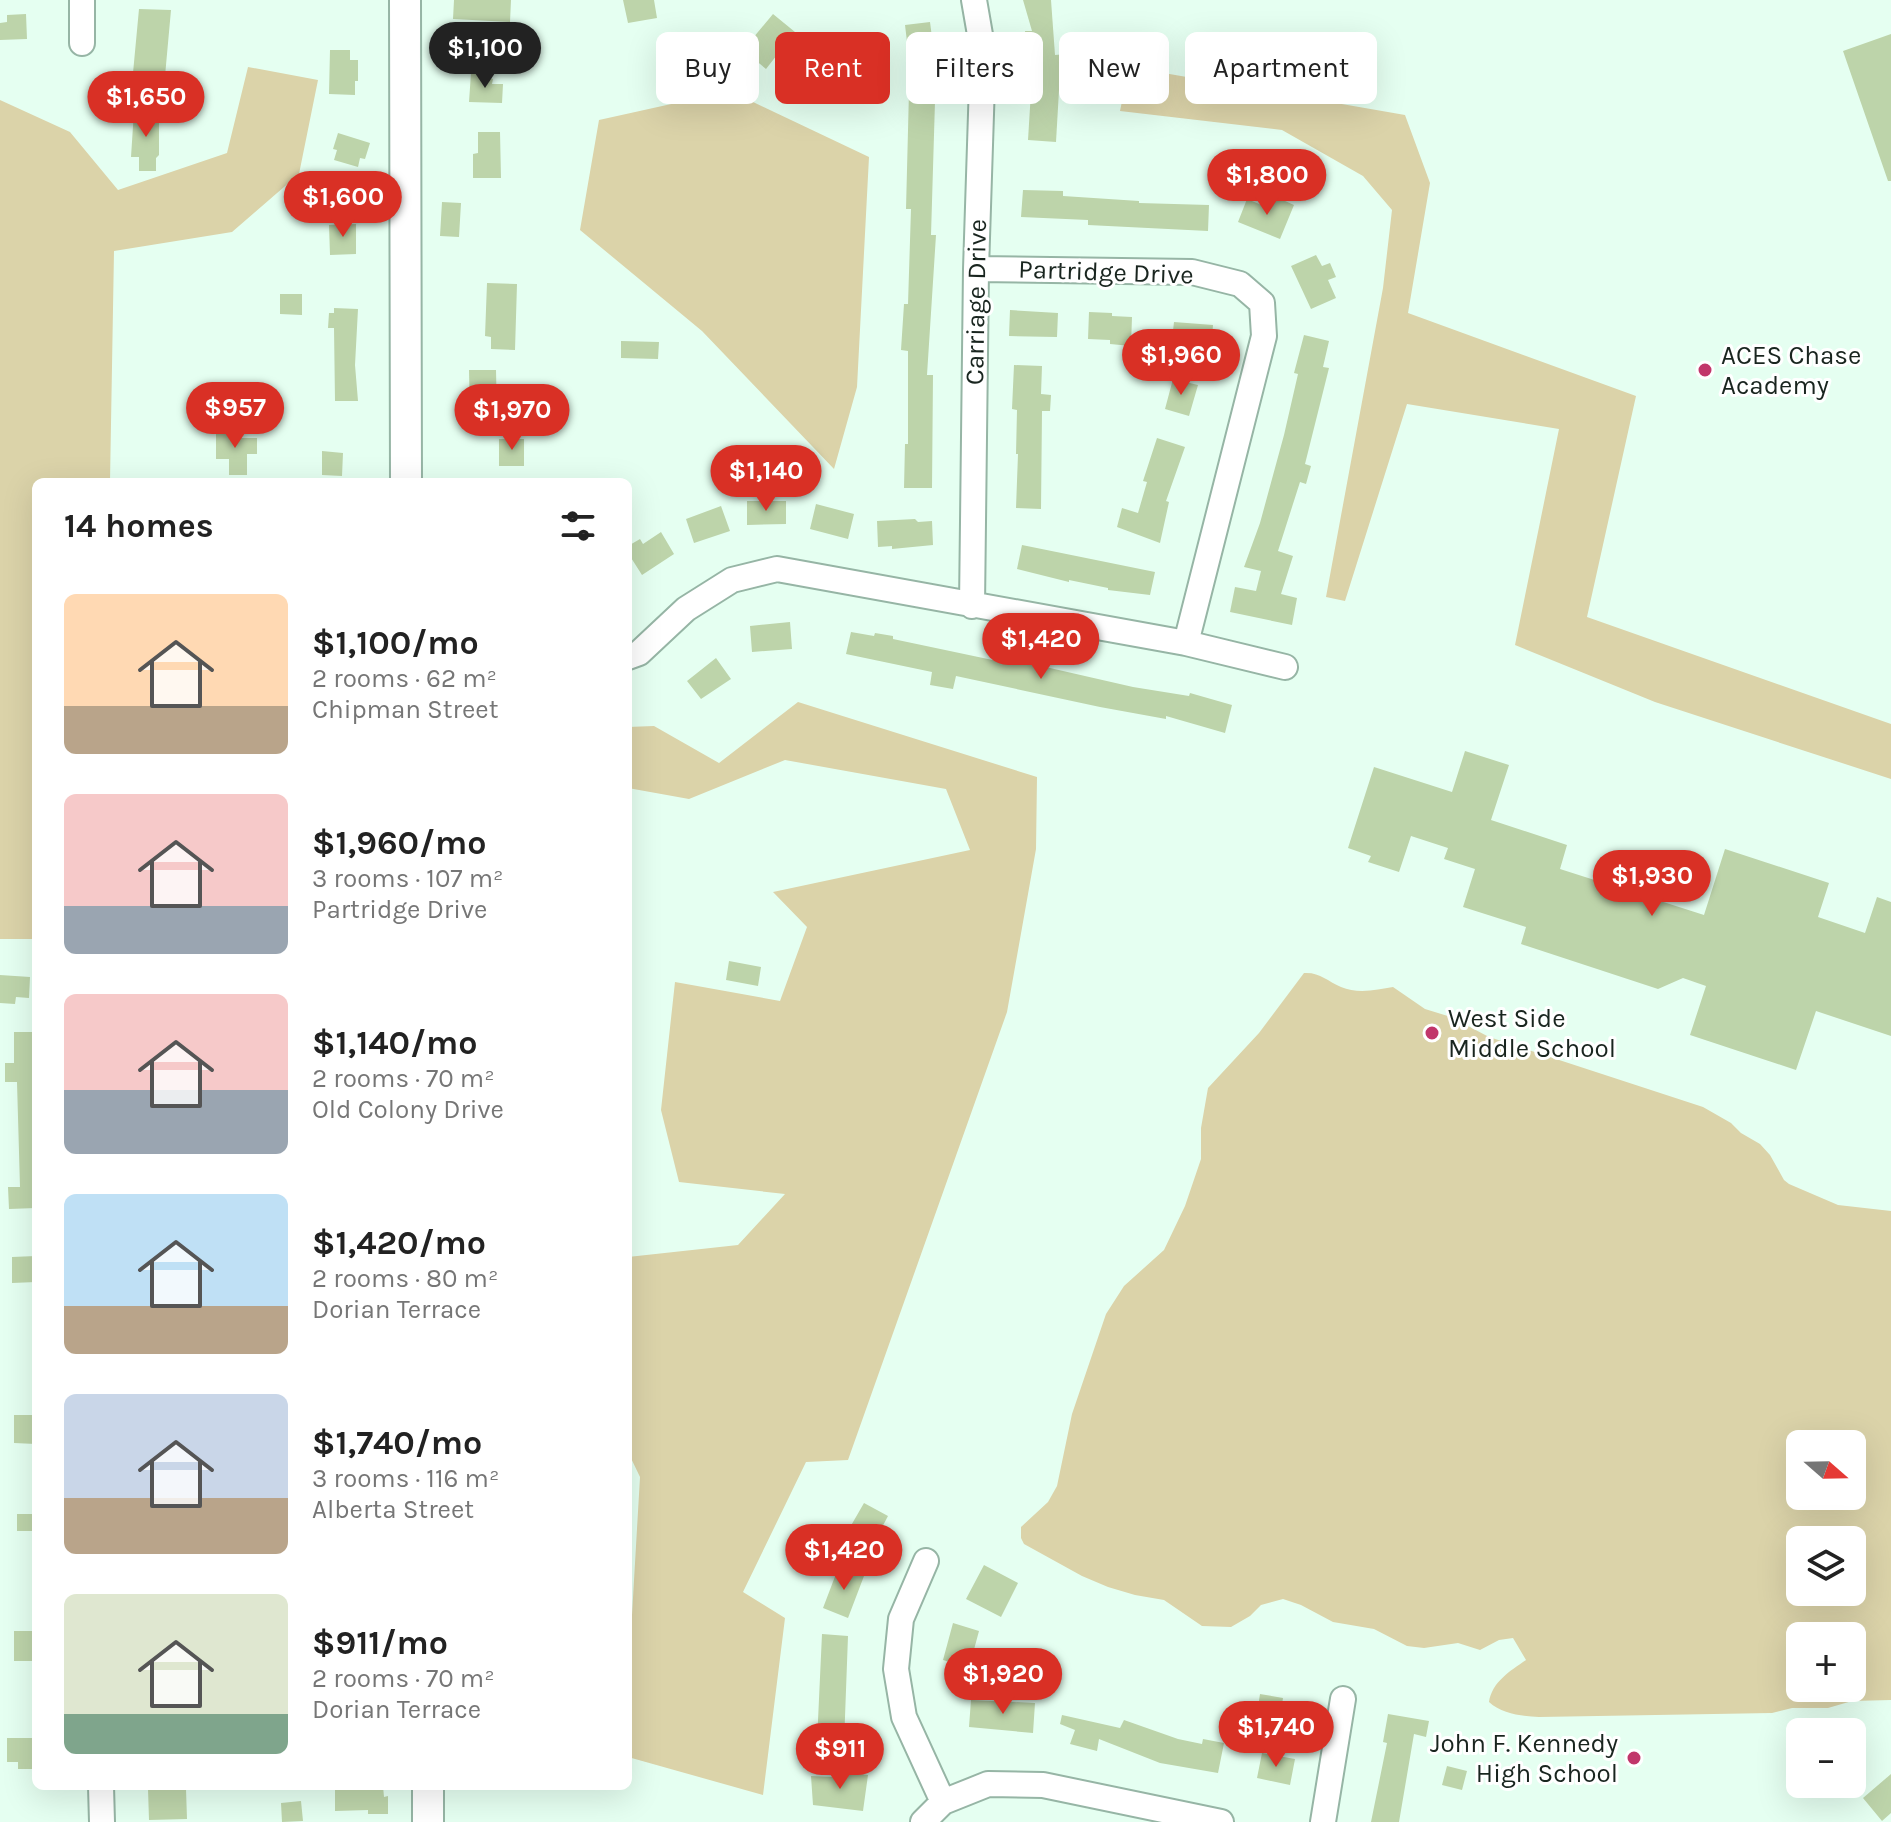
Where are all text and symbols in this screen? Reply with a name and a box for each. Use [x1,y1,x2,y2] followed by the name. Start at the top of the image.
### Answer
[420,22,550,90] pin: $1,100
[447,32,523,63] text: $1,100
[656,32,759,104] chip: Buy
[775,32,890,104] chip: Rent
[906,32,1043,104] chip: Filters
[1059,32,1169,104] chip: New
[1185,32,1377,104] chip: Apartment
[81,71,211,139] pin: $1,650
[105,81,187,112] text: $1,650
[1202,149,1332,217] pin: $1,800
[1225,159,1309,190] text: $1,800
[278,171,408,239] pin: $1,600
[302,181,384,212] text: $1,600
[959,219,993,385] street label: Carriage Drive
[1018,253,1194,291] street label: Partridge Drive
[1116,329,1246,397] pin: $1,960
[1140,339,1222,370] text: $1,960
[1721,340,1861,401] place label: ACES Chase Academy
[1696,361,1714,379] marker: ACES Chase Academy
[188,382,282,450] pin: $957
[447,384,577,452] pin: $1,970
[204,392,266,423] text: $957
[472,394,552,425] text: $1,970
[701,445,831,513] pin: $1,140
[729,455,803,486] text: $1,140
[556,504,600,548] icon: filters
[64,506,214,546] text: 14 homes
[976,613,1106,681] pin: $1,420
[312,623,479,663] text: $1,100/mo
[1000,623,1082,654] text: $1,420
[128,626,224,722] icon: home
[312,663,497,694] text: 2 rooms · 62 m²
[312,694,498,725] text: Chipman Street
[312,823,487,863] text: $1,960/mo
[128,826,224,922] icon: home
[1587,850,1717,918] pin: $1,930
[1611,860,1693,891] text: $1,930
[312,863,503,894] text: 3 rooms · 107 m²
[312,894,487,925] text: Partridge Drive
[1448,1003,1616,1064] place label: West Side Middle School
[312,1023,478,1063] text: $1,140/mo
[1423,1024,1441,1042] marker: West Side Middle School
[128,1026,224,1122] icon: home
[312,1063,495,1094] text: 2 rooms · 70 m²
[312,1094,504,1125] text: Old Colony Drive
[312,1223,486,1263] text: $1,420/mo
[128,1226,224,1322] icon: home
[312,1263,498,1294] text: 2 rooms · 80 m²
[312,1294,481,1325] text: Dorian Terrace
[312,1423,482,1463] text: $1,740/mo
[128,1426,224,1522] icon: home
[1786,1430,1866,1510] north arrow
[1786,1430,1866,1798] map controls
[312,1463,499,1494] text: 3 rooms · 116 m²
[312,1494,474,1525] text: Alberta Street
[779,1524,909,1592] pin: $1,420
[1786,1526,1866,1606] button: layers
[803,1534,885,1565] text: $1,420
[1786,1622,1866,1702] button: +
[312,1623,448,1663] text: $911/mo
[128,1626,224,1722] icon: home
[938,1648,1068,1716] pin: $1,920
[962,1658,1044,1689] text: $1,920
[312,1663,495,1694] text: 2 rooms · 70 m²
[312,1694,481,1725] text: Dorian Terrace
[1211,1701,1341,1769] pin: $1,740
[1237,1711,1315,1742] text: $1,740
[1786,1718,1866,1798] button: −
[793,1723,887,1791] pin: $911
[1430,1728,1618,1789] place label: John F. Kennedy High School
[814,1733,866,1764] text: $911
[1625,1749,1643,1767] marker: John F. Kennedy High School

